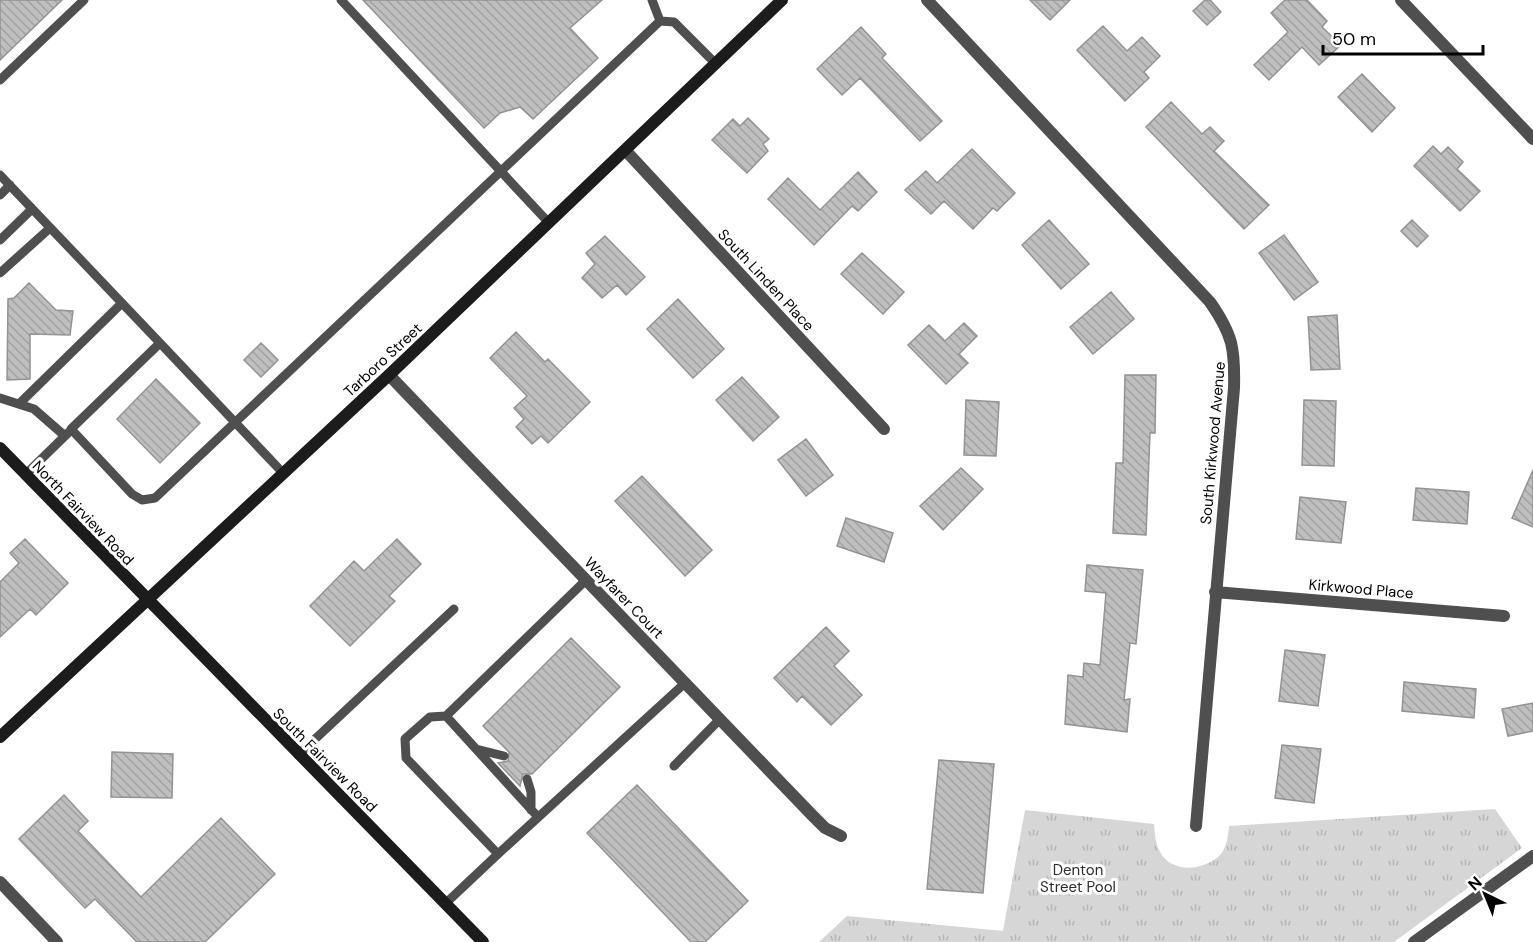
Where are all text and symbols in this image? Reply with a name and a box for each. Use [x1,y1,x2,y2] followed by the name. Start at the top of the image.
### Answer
[1323,18,1484,56] scale bar
[1332,27,1376,51] text: 50 m
[713,225,819,335] street label: South Linden Place
[340,319,426,401] street label: Tarboro Street
[1196,361,1230,525] street label: South Kirkwood Avenue
[28,456,138,570] street label: North Fairview Road
[580,553,668,643] street label: Wayfarer Court
[1308,574,1414,604] street label: Kirkwood Place
[269,704,381,816] street label: South Fairview Road
[1040,860,1116,897] park label: Denton Street Pool
[1455,864,1515,924] north arrow
[1464,872,1487,895] text: N

